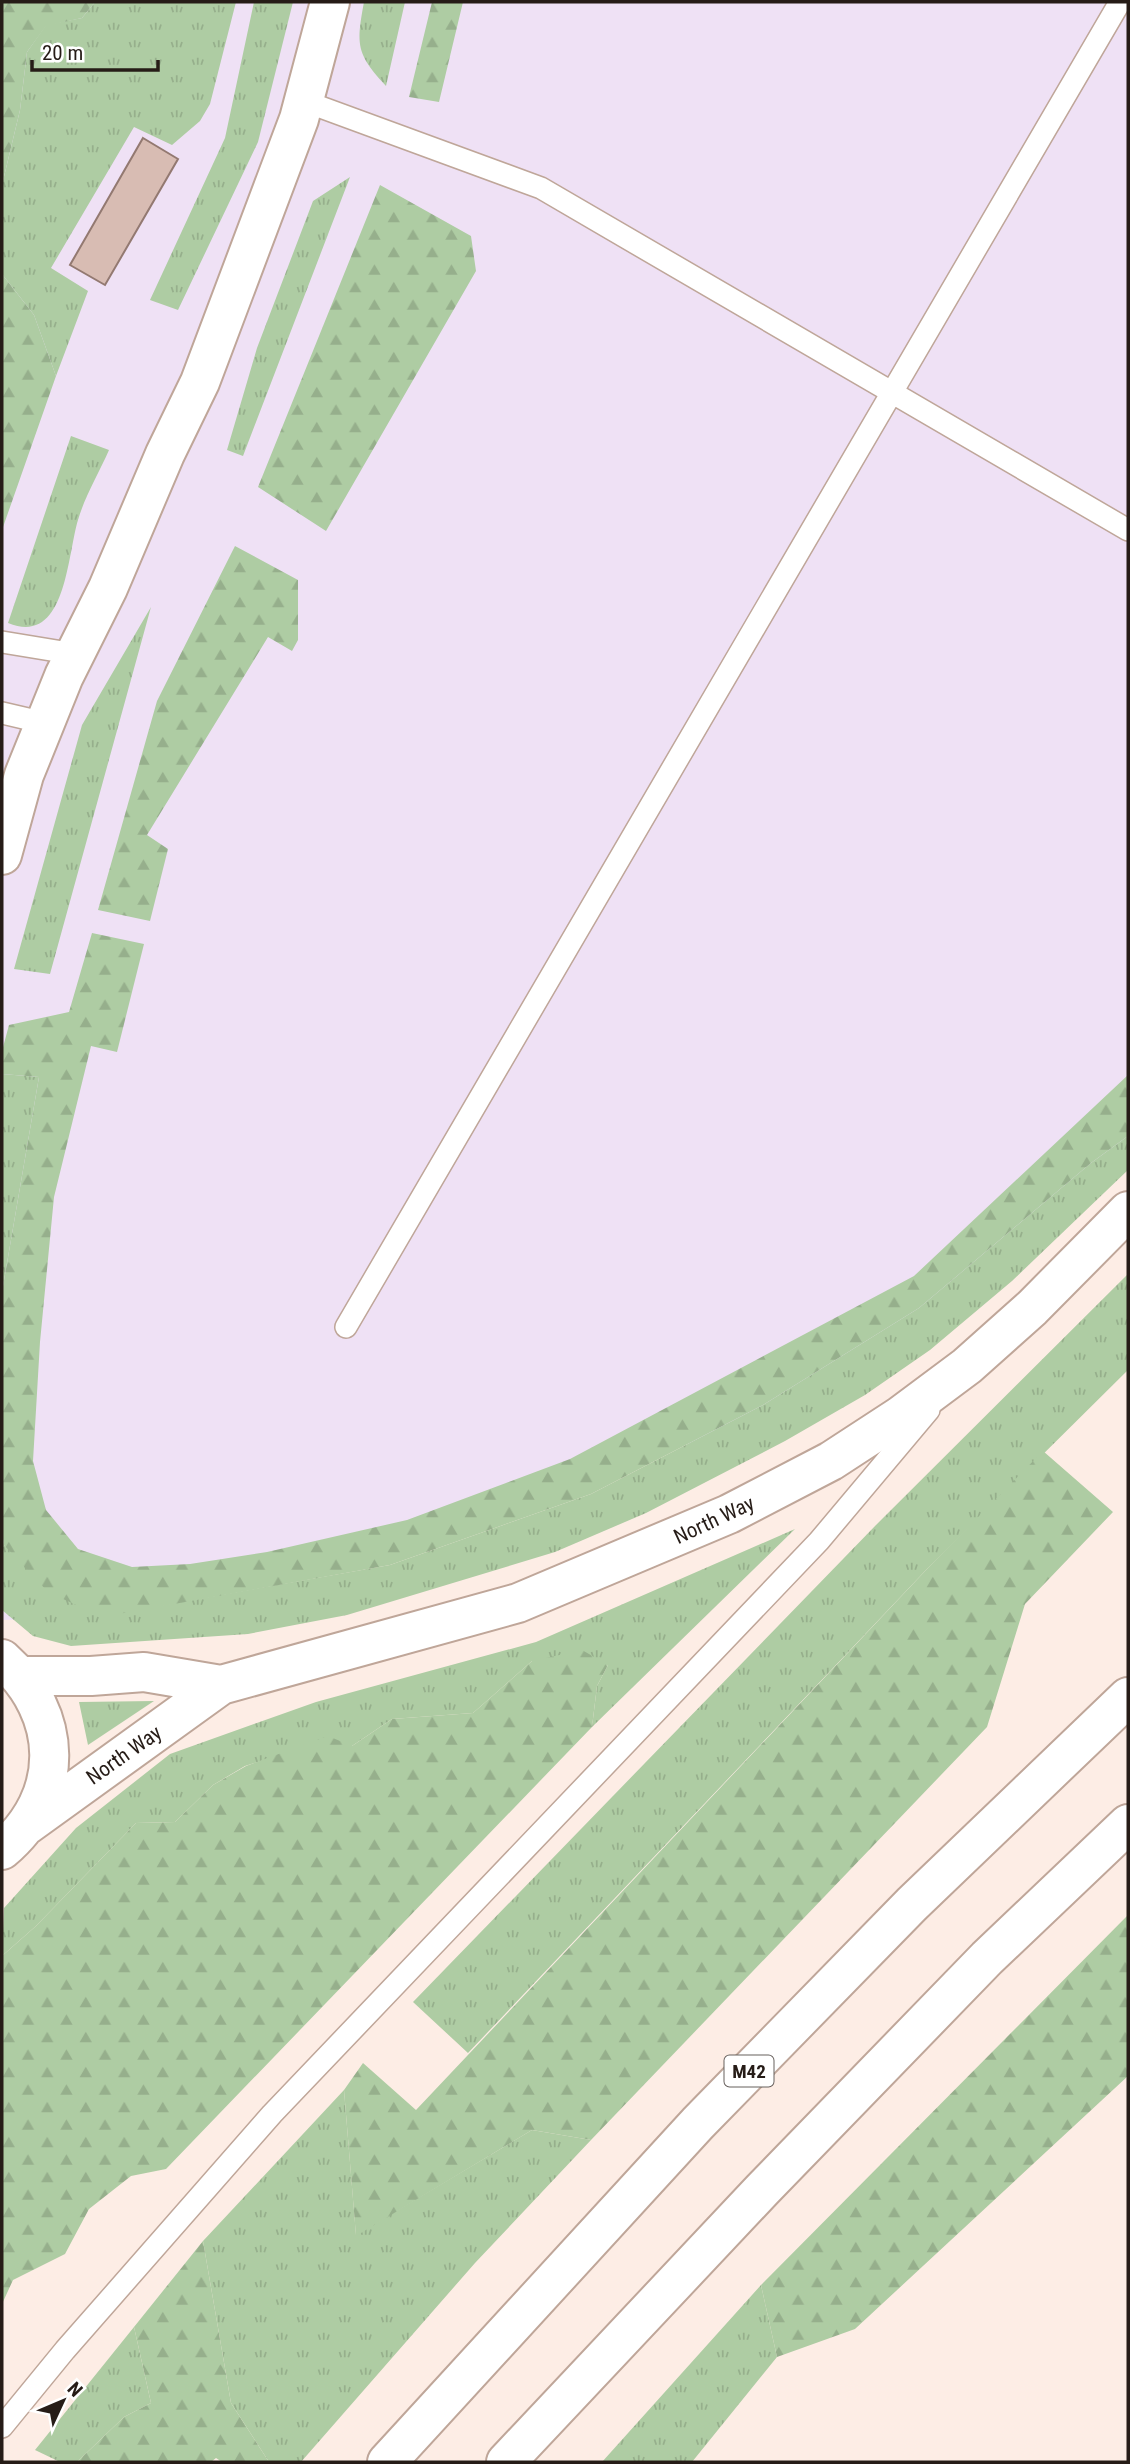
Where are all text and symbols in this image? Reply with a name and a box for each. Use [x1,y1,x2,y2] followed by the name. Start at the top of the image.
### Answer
[32,28,158,72] scale bar
[42,41,83,65] text: 20 m
[670,1491,758,1549] street label: North Way
[82,1720,166,1789] street label: North Way
[724,2056,774,2086] road number: M42
[28,2366,98,2436] north arrow
[63,2377,87,2402] text: N

